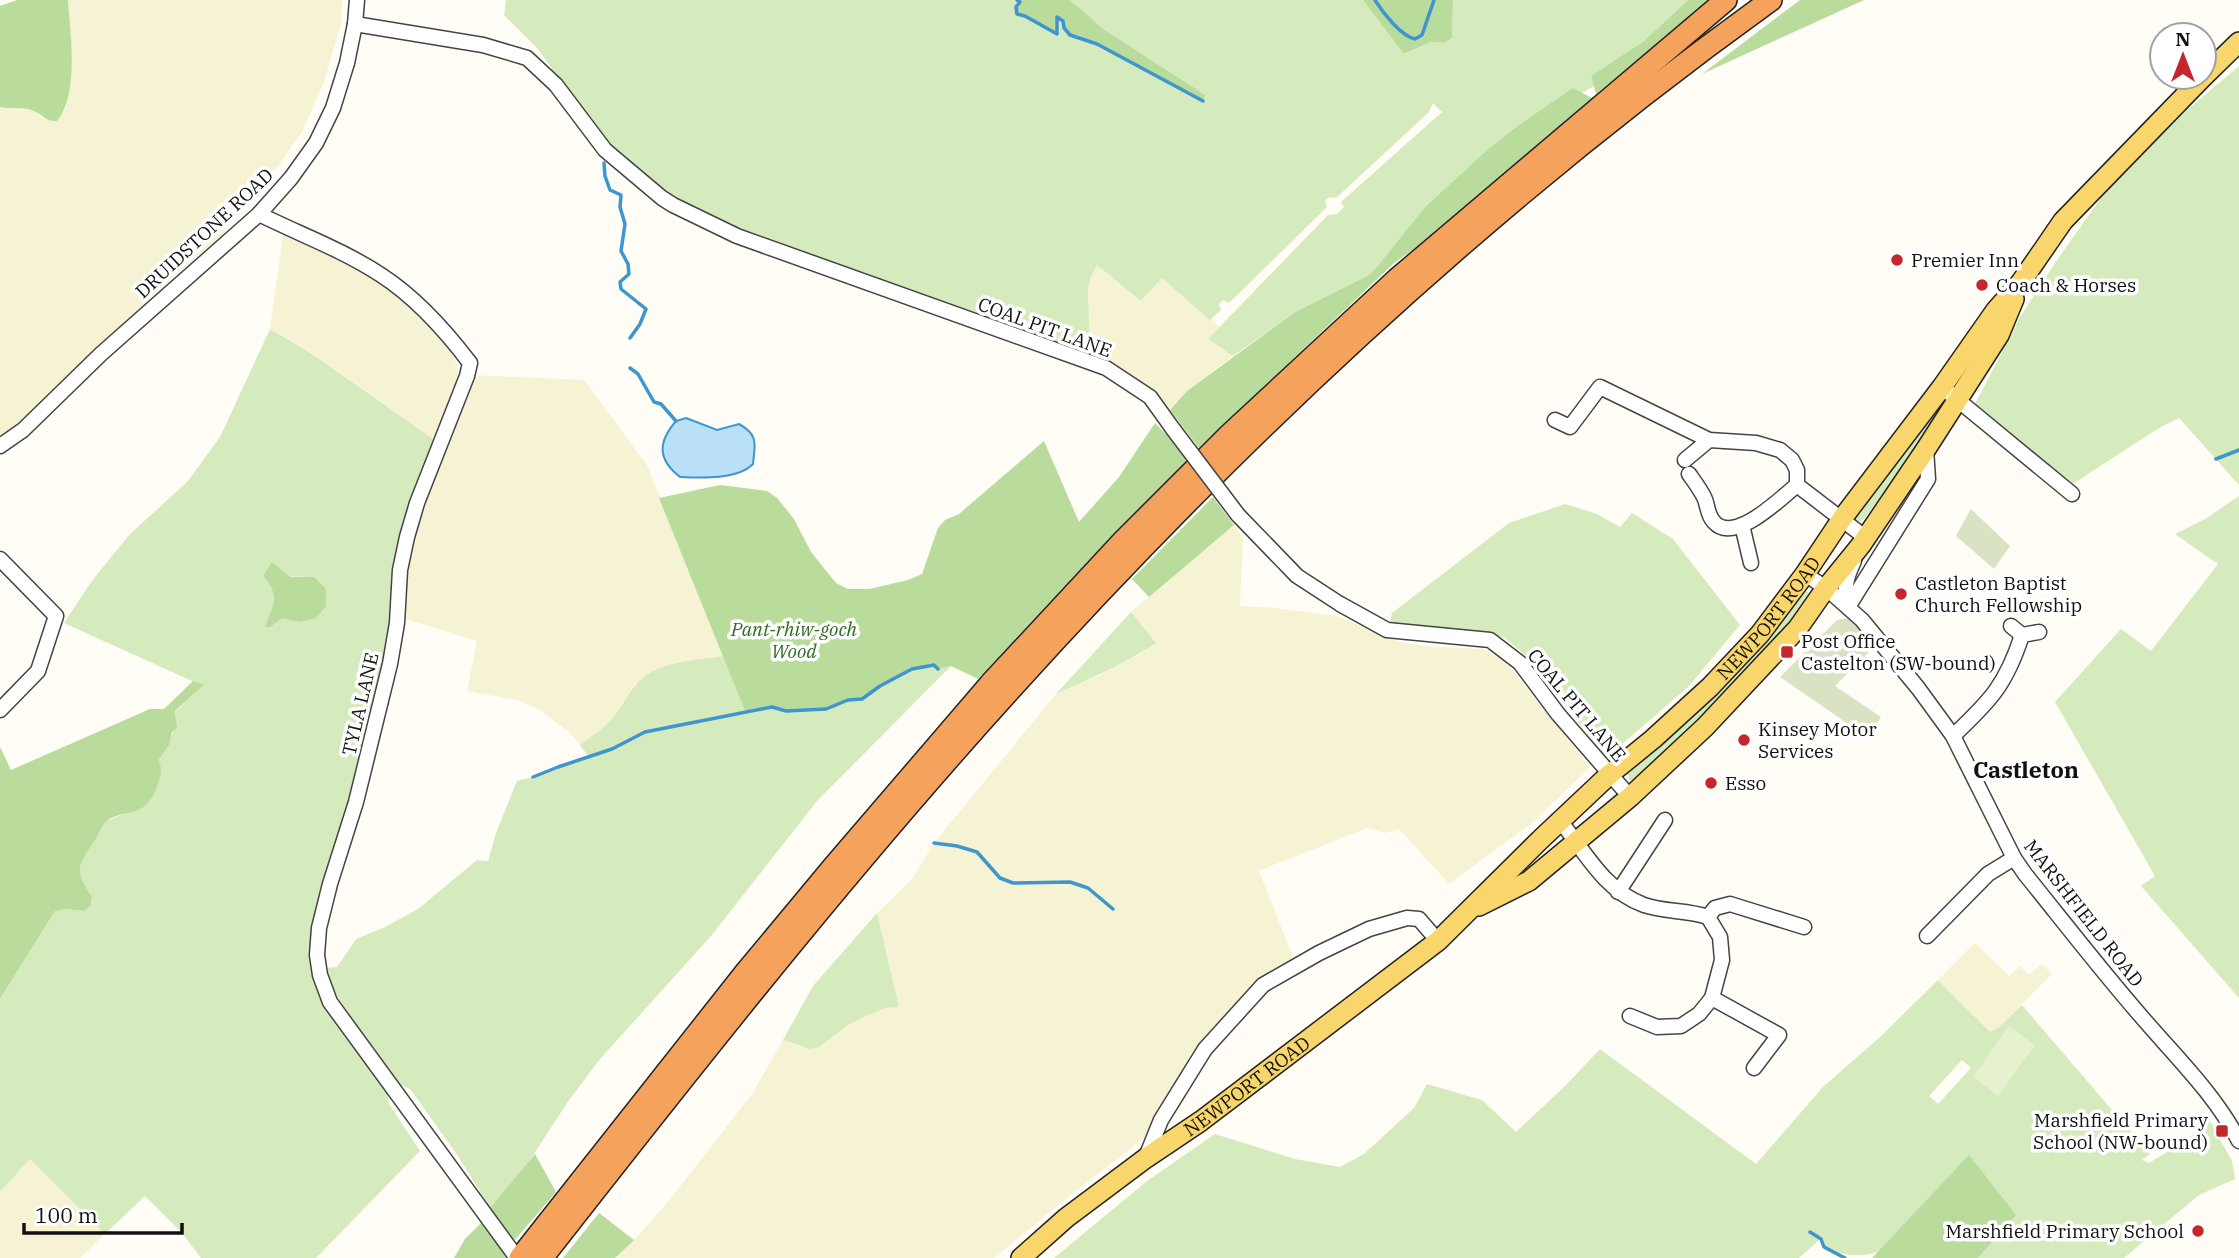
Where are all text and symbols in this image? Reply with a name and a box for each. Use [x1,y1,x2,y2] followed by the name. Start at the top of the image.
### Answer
[2148,21,2218,91] north arrow
[2175,27,2191,51] text: N
[130,163,278,303] street label: DRUIDSTONE ROAD
[1911,248,2019,272] place label: Premier Inn
[1889,252,1905,268] marker: Premier Inn
[1996,273,2136,297] place label: Coach & Horses
[1974,277,1990,293] marker: Coach & Horses
[975,292,1115,362] street label: COAL PIT LANE
[1711,552,1825,685] street label: NEWPORT ROAD
[1915,571,2082,617] place label: Castleton Baptist Church Fellowship
[1893,586,1909,602] marker: Castleton Baptist Church Fellowship
[730,617,858,663] park label: Pant-rhiw-goch Wood
[1801,629,1996,675] place label: Post Office Castelton (SW-bound)
[1523,643,1631,767] street label: COAL PIT LANE
[1779,644,1795,660] marker: Post Office Castelton (SW-bound)
[336,650,384,758] street label: TYLA LANE
[1758,717,1877,763] place label: Kinsey Motor Services
[1736,732,1752,748] marker: Kinsey Motor Services
[1973,754,2079,784] district label: Castleton
[1725,771,1766,795] place label: Esso
[1703,775,1719,791] marker: Esso
[2019,835,2149,991] street label: MARSHFIELD ROAD
[1179,1031,1315,1141] street label: NEWPORT ROAD
[2033,1108,2209,1154] place label: Marshfield Primary School (NW-bound)
[2214,1123,2230,1139] marker: Marshfield Primary School (NW-bound)
[24,1192,182,1236] scale bar
[35,1201,98,1229] text: 100 m
[1945,1219,2184,1243] place label: Marshfield Primary School
[2190,1223,2206,1239] marker: Marshfield Primary School

